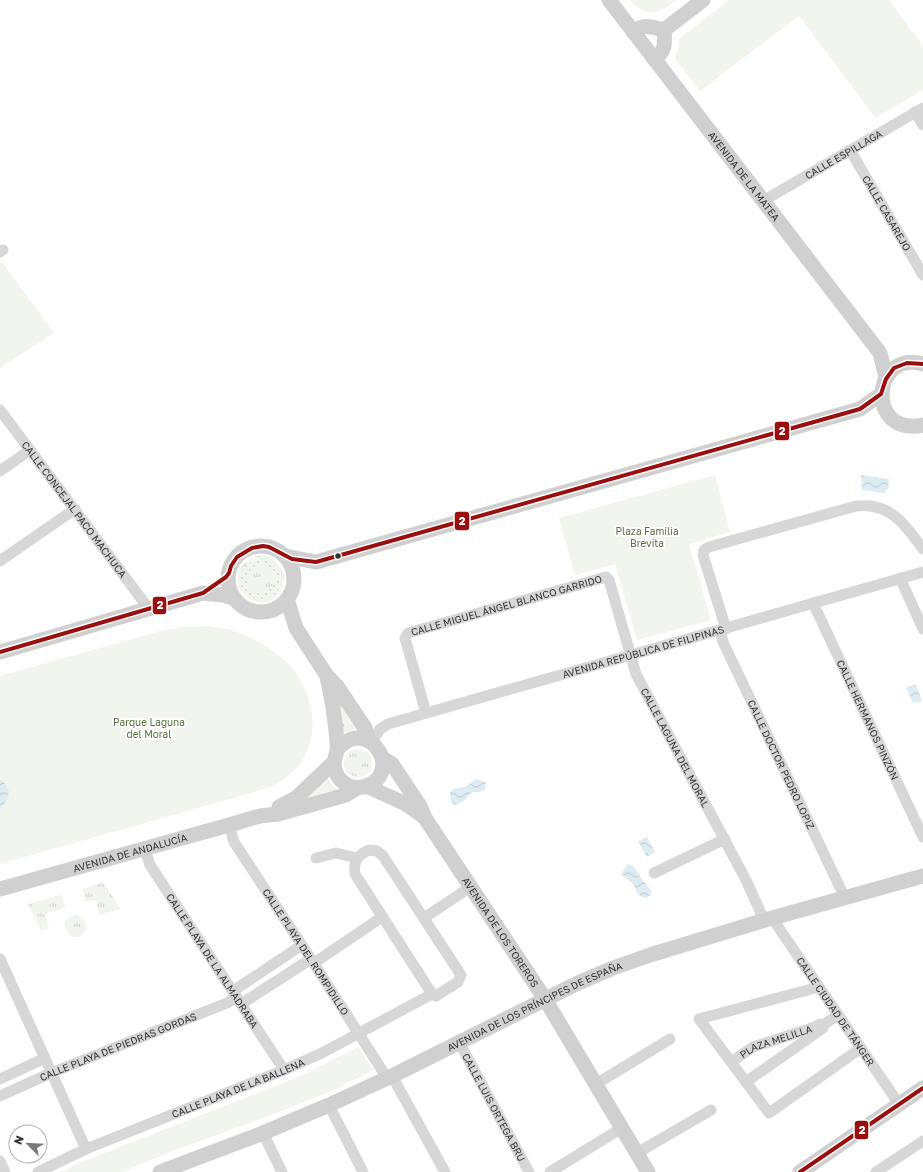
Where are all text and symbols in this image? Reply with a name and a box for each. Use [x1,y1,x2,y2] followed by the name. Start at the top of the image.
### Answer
[803,127,884,181] street label: CALLE ESPILLAGA
[706,129,783,224] street label: AVENIDA DE LA MATEA
[860,173,914,253] street label: CALLE CASAREJO
[774,421,790,441] line badge: 2
[779,424,786,437] text: 2
[19,439,129,580] street label: CALLE CONCEJAL PACO MACHUCA
[454,511,470,531] line badge: 2
[459,514,466,527] text: 2
[615,525,679,549] park label: Plaza Familia Brevita
[333,551,343,561] unlabelled marker
[410,572,603,638] street label: CALLE MIGUEL ÁNGEL BLANCO GARRIDO
[152,596,167,615] line badge: 2
[157,598,164,611] text: 2
[561,623,725,680] street label: AVENIDA REPÚBLICA DE FILIPINAS
[835,658,901,782] street label: CALLE HERMANOS PINZÓN
[639,686,712,810] street label: CALLE LAGUNA DEL MORAL
[745,698,817,831] street label: CALLE DOCTOR PEDRO LOPIZ
[113,716,185,740] park label: Parque Laguna del Moral
[71,831,189,874] street label: AVENIDA DE ANDALUCÍA
[460,875,541,989] street label: AVENIDA DE LOS TOREROS
[260,886,351,1017] street label: CALLE PLAYA DEL ROMPIDILLO
[164,891,261,1030] street label: CALLE PLAYA DE LA ALMADRABA
[794,955,877,1068] street label: CALLE CIUDAD DE TÁNGER
[445,959,624,1054] street label: AVENIDA DE LOS PRÍNCIPES DE ESPAÑA
[38,1010,198,1083] street label: CALLE PLAYA DE PIEDRAS GORDAS
[737,1022,814,1060] street label: PLAZA MELILLA
[460,1051,528,1163] street label: CALLE LUIS ORTEGA BRU
[170,1056,306,1120] street label: CALLE PLAYA DE LA BALLENA
[854,1120,869,1140] line badge: 2
[859,1123,866,1136] text: 2
[8,1124,48,1164] north arrow
[11,1133,26,1146] text: N

